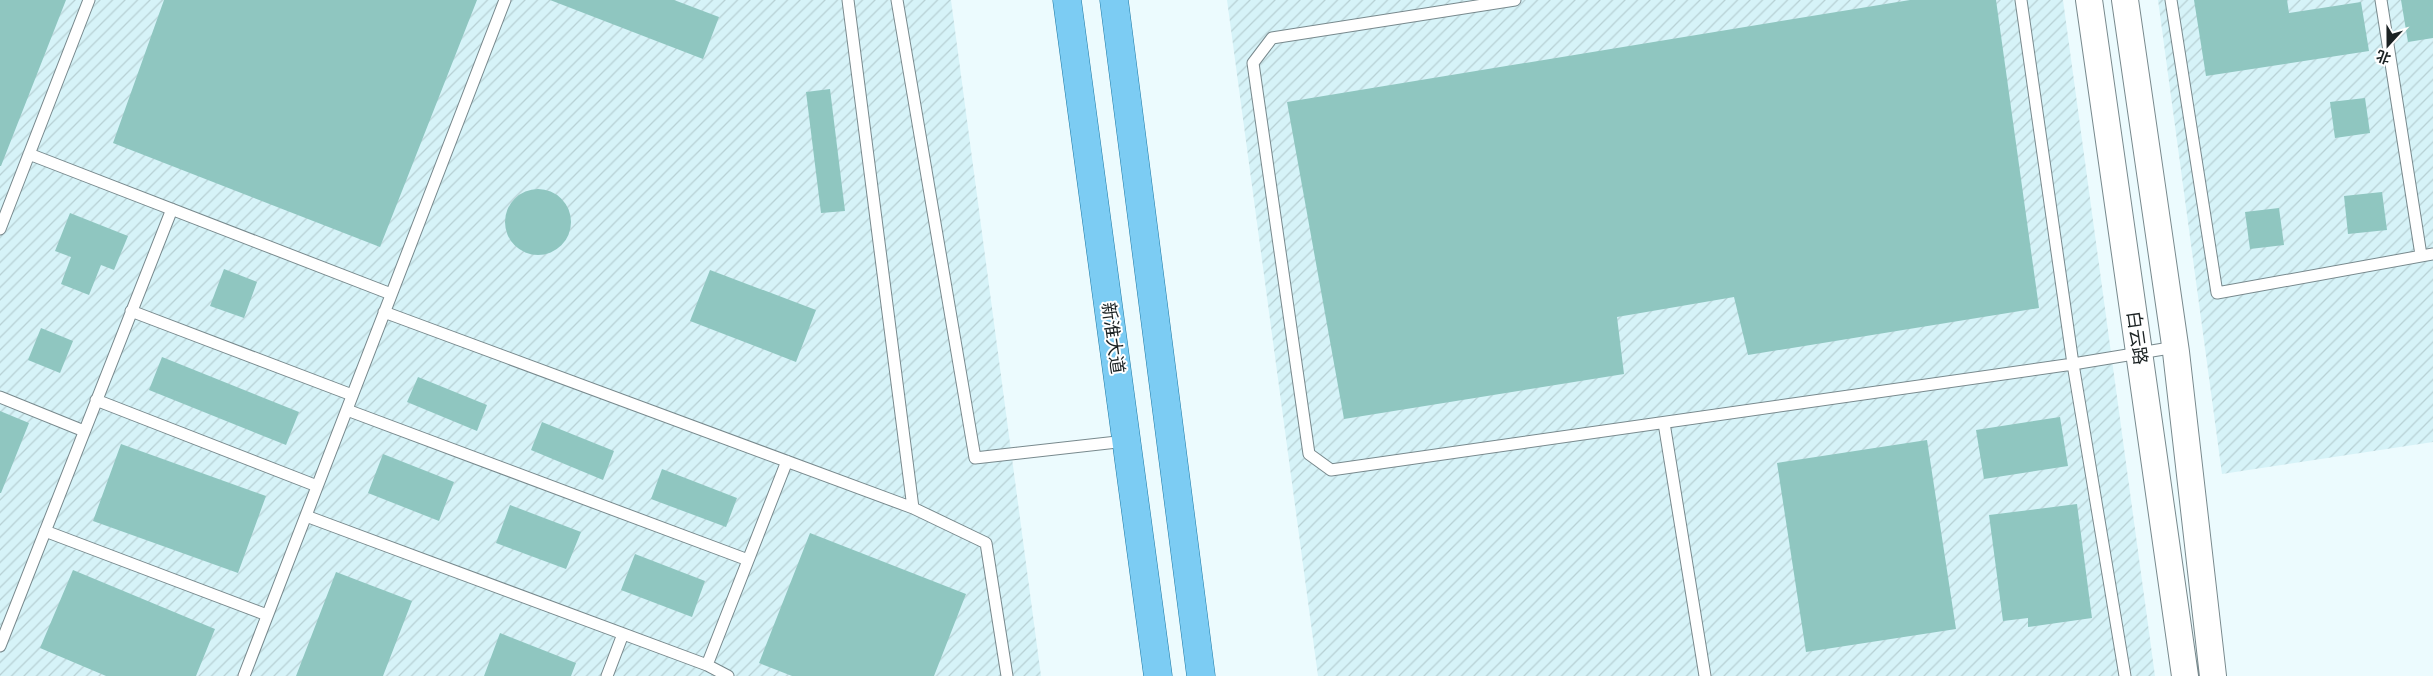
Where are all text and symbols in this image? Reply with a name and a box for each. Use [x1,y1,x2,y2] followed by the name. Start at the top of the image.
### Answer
[2363,20,2413,70] north arrow
[2374,45,2393,68] text: 北
[1096,301,1130,375] street label: 新淮大道
[2121,310,2153,366] street label: 白云路

